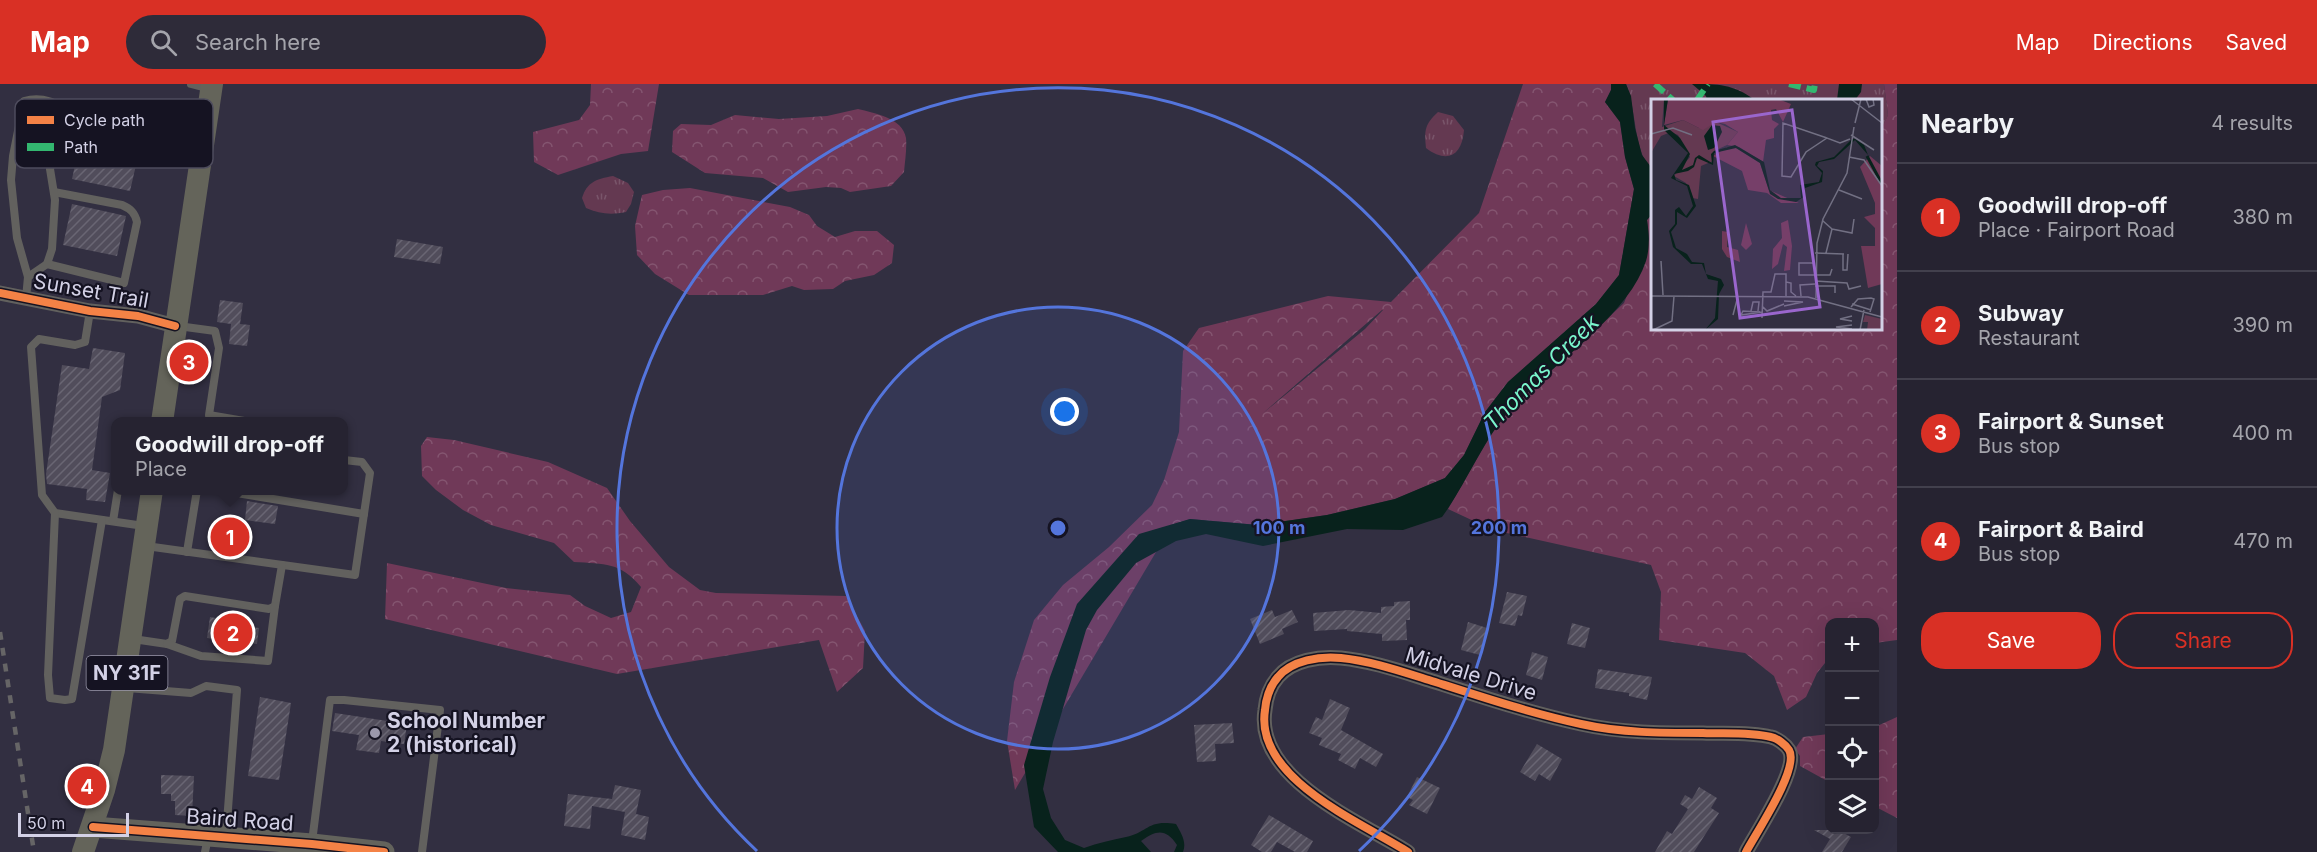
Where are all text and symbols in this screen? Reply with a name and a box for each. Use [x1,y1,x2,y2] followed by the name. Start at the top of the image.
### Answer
[126,15,546,69] search box
[30,25,90,59] text: Map
[147,26,180,59] icon: search
[195,29,321,55] text: Search here
[2016,30,2059,55] text: Map
[2092,30,2193,55] text: Directions
[2226,30,2287,55] text: Saved
[15,99,213,168] legend
[1651,99,1882,330] inset map
[1921,108,2014,139] text: Nearby
[64,110,145,130] text: Cycle path
[2211,111,2293,135] text: 4 results
[64,137,98,157] text: Path
[1978,192,2167,218] text: Goodwill drop-off
[1936,205,1945,229] text: 1
[2233,205,2293,229] text: 380 m
[1978,218,2175,242] text: Place · Fairport Road
[31,268,151,313] street label: Sunset Trail
[1978,300,2064,326] text: Subway
[1478,308,1605,435] water label: Thomas Creek
[1934,313,1947,337] text: 2
[2232,313,2293,337] text: 390 m
[1978,326,2080,350] text: Restaurant
[170,340,208,384] pin: 3
[1050,397,1079,426] your location
[1978,408,2164,434] text: Fairport & Sunset
[111,417,348,495] popup
[1934,421,1947,445] text: 3
[2232,421,2293,445] text: 400 m
[135,431,324,457] text: Goodwill drop-off
[1978,434,2060,458] text: Bus stop
[135,457,187,481] text: Place
[210,514,250,560] pin: 1
[1978,516,2144,542] text: Fairport & Baird
[1253,517,1305,538] text: 100 m
[1471,517,1527,538] text: 200 m
[1048,518,1068,538] centre of rings
[1934,529,1947,553] text: 4
[2233,529,2293,553] text: 470 m
[1978,542,2060,566] text: Bus stop
[214,610,252,656] pin: 2
[1921,612,2101,669] button: Save
[2113,612,2293,669] button: Share
[1825,618,1879,834] map controls
[1825,618,1879,672] button: +
[1403,642,1540,705] street label: Midvale Drive
[86,656,168,690] road number: NY 31F
[1825,672,1879,726] button: −
[387,708,546,757] place label: School Number 2 (historical)
[368,726,382,740] marker: School Number 2 (historical)
[1825,726,1879,780] button: locate
[68,764,106,808] pin: 4
[1825,780,1879,834] button: layers
[185,803,295,836] street label: Baird Road
[18,810,129,838] scale bar
[27,813,65,833] text: 50 m

